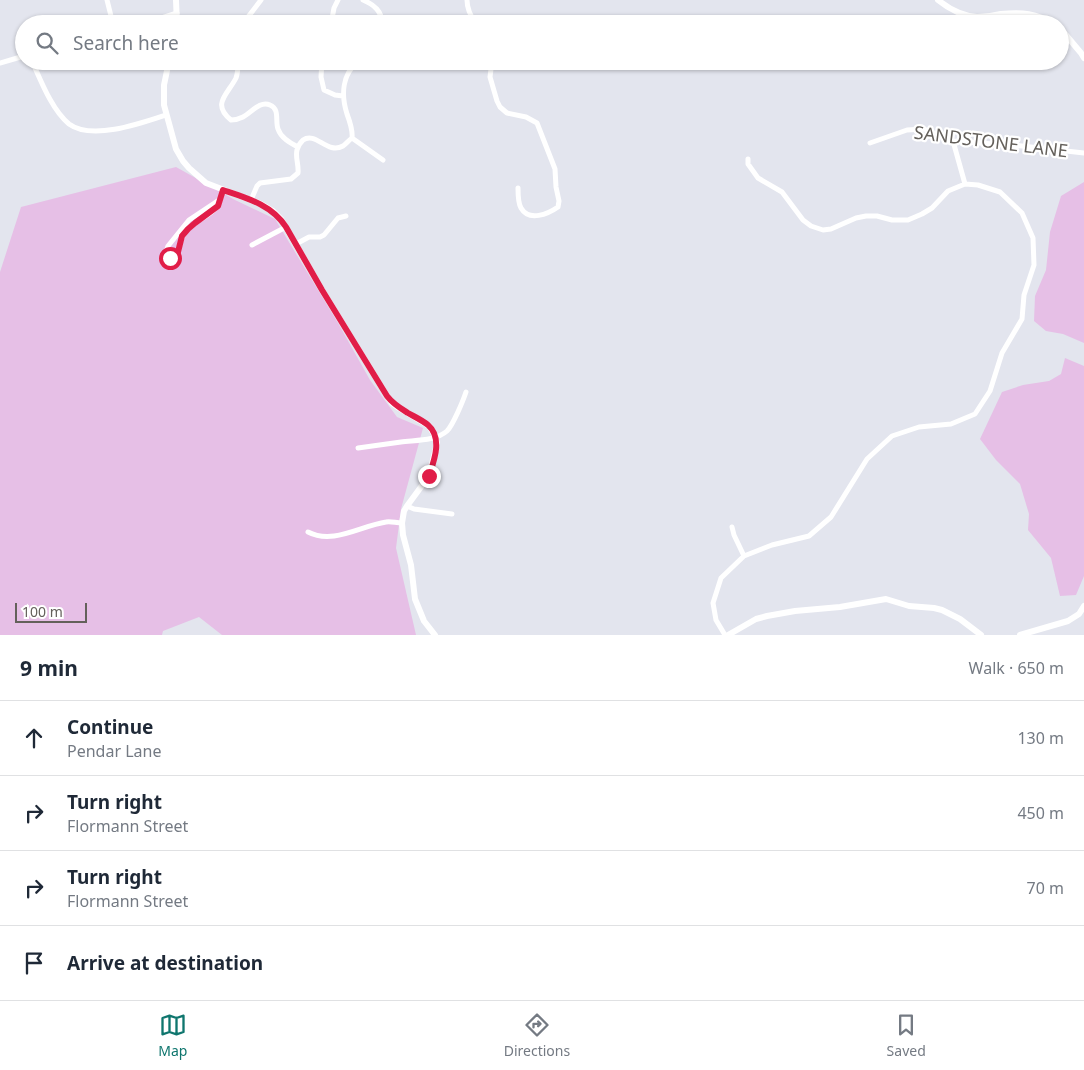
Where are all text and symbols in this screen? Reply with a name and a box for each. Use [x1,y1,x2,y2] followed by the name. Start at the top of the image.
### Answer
[15,15,1069,70] search box
[33,29,61,57] icon: search
[73,30,179,56] text: Search here
[913,120,1069,162] street label: SANDSTONE LANE
[159,247,182,270] route start
[418,465,441,488] route end
[15,600,88,623] scale bar
[22,602,63,621] text: 100 m
[20,654,78,682] text: 9 min
[969,657,1064,679] text: Walk · 650 m
[67,714,153,740] text: Continue
[20,724,48,752] icon: ahead
[1017,727,1064,749] text: 130 m
[67,740,161,762] text: Pendar Lane
[67,789,162,815] text: Turn right
[20,799,48,827] icon: right
[1017,802,1064,824] text: 450 m
[67,815,188,837] text: Flormann Street
[67,864,162,890] text: Turn right
[20,874,48,902] icon: right
[1027,877,1064,899] text: 70 m
[67,890,188,912] text: Flormann Street
[20,949,48,977] icon: arrive
[67,950,263,976] text: Arrive at destination
[158,1011,187,1060] tab: Map
[504,1011,570,1060] tab: Directions
[887,1011,926,1060] tab: Saved

